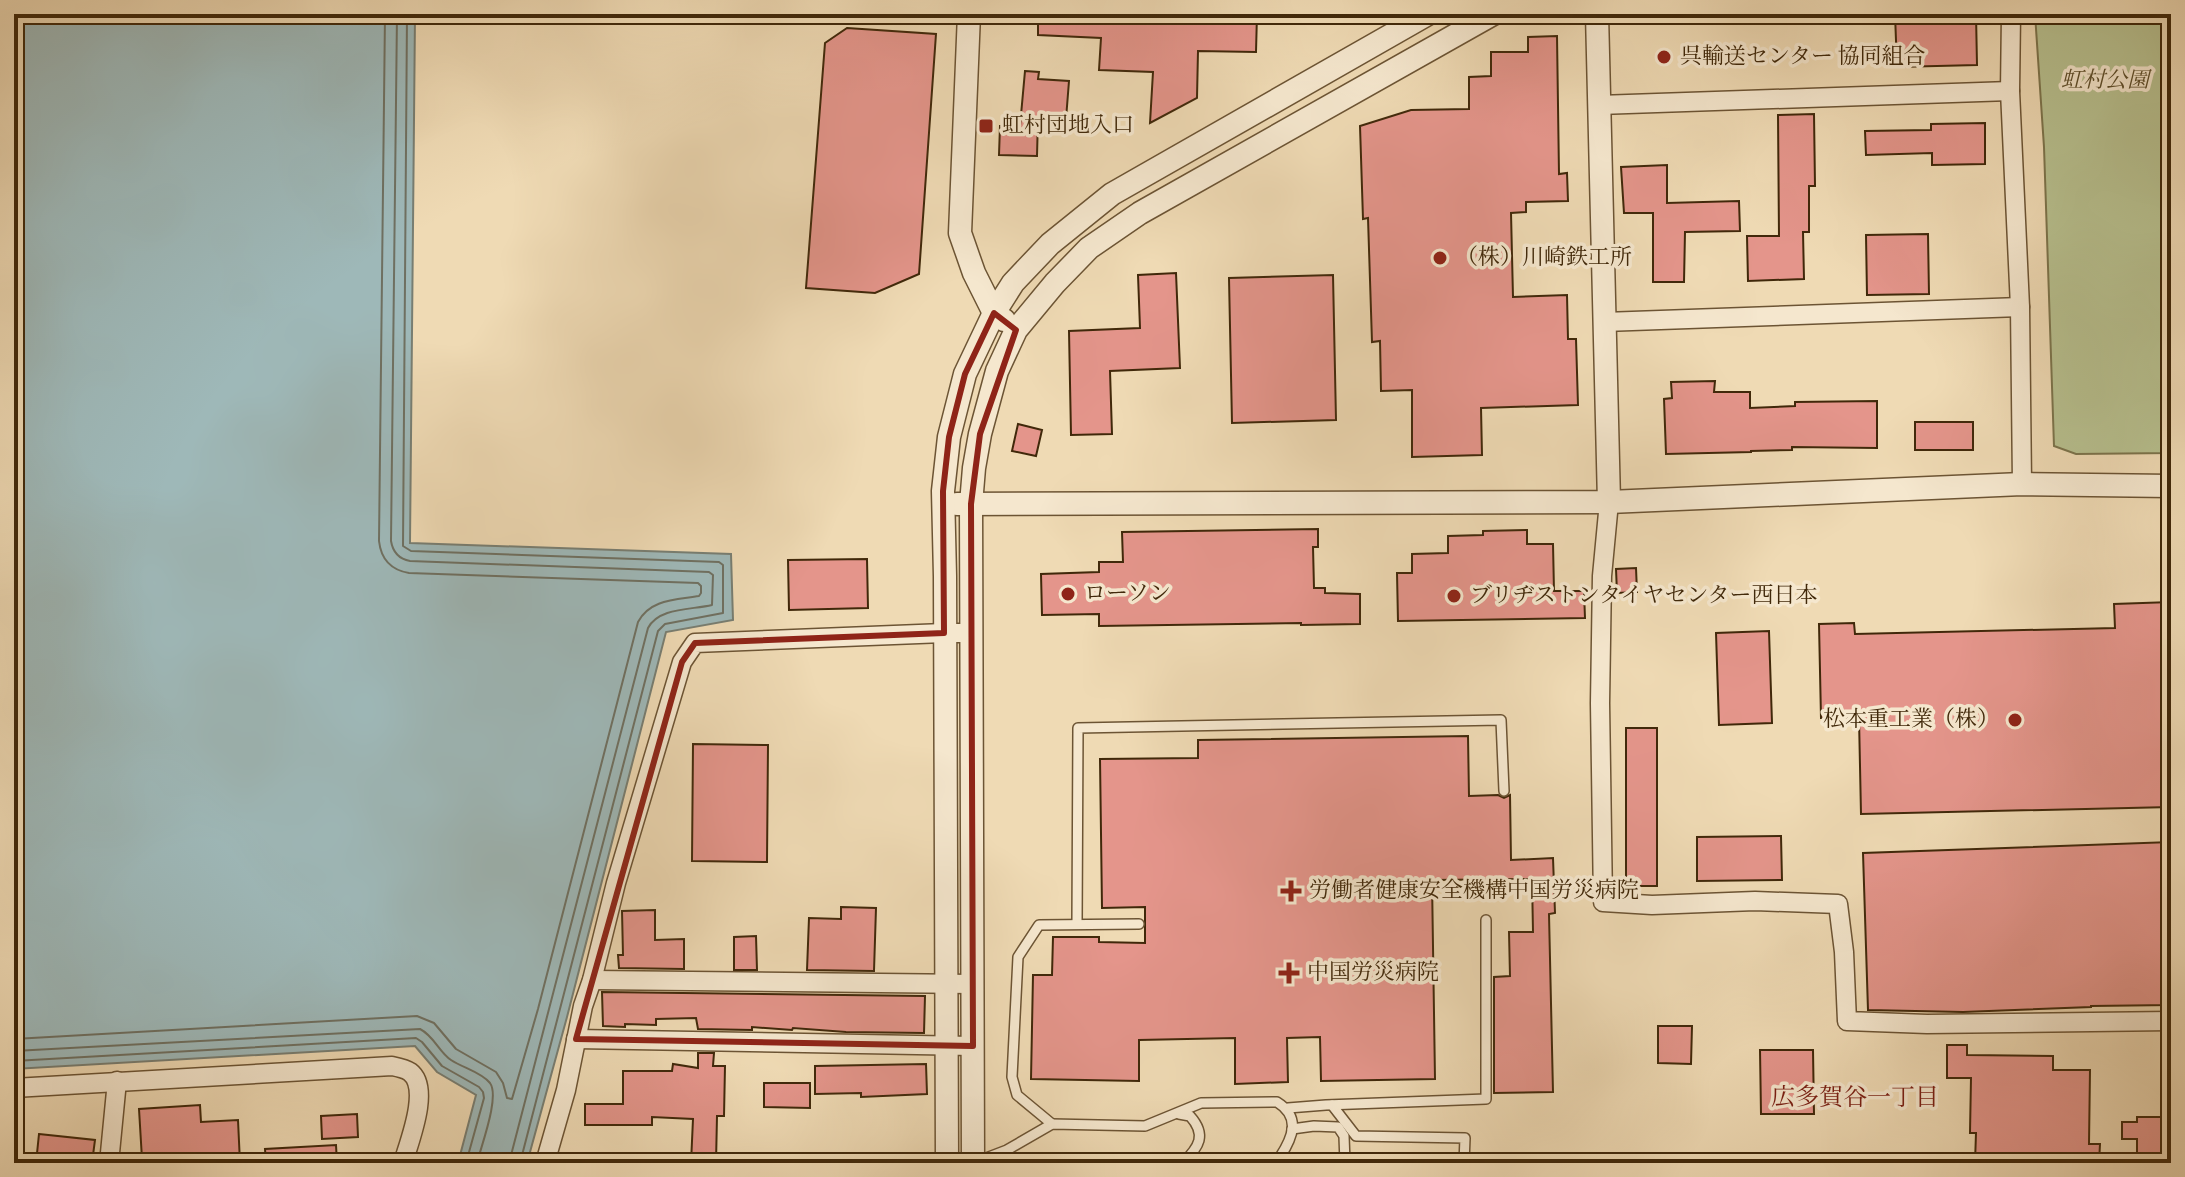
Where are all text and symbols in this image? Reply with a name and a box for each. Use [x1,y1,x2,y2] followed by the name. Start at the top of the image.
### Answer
[1680,42,1926,73] place label: 呉輸送センター 協同組合
[1655,48,1673,66] marker: 呉輸送センター 協同組合
[2061,66,2152,97] park label: 虹村公園
[1002,111,1134,142] place label: 虹村団地入口
[977,117,995,135] marker: 虹村団地入口
[1456,243,1632,274] place label: （株）川崎鉄工所
[1431,249,1449,267] marker: （株）川崎鉄工所
[1084,579,1171,610] place label: ローソン
[1470,581,1818,612] place label: ブリヂストンタイヤセンター西日本
[1059,585,1077,603] marker: ローソン
[1445,587,1463,605] marker: ブリヂストンタイヤセンター西日本
[1823,705,1999,736] place label: 松本重工業（株）
[2006,711,2024,729] marker: 松本重工業（株）
[1309,876,1639,907] place label: 労働者健康安全機構中国労災病院
[1280,880,1302,902] marker: 労働者健康安全機構中国労災病院
[1307,958,1439,989] place label: 中国労災病院
[1278,962,1300,984] marker: 中国労災病院
[1771,1082,1939,1116] district label: 広多賀谷一丁目

